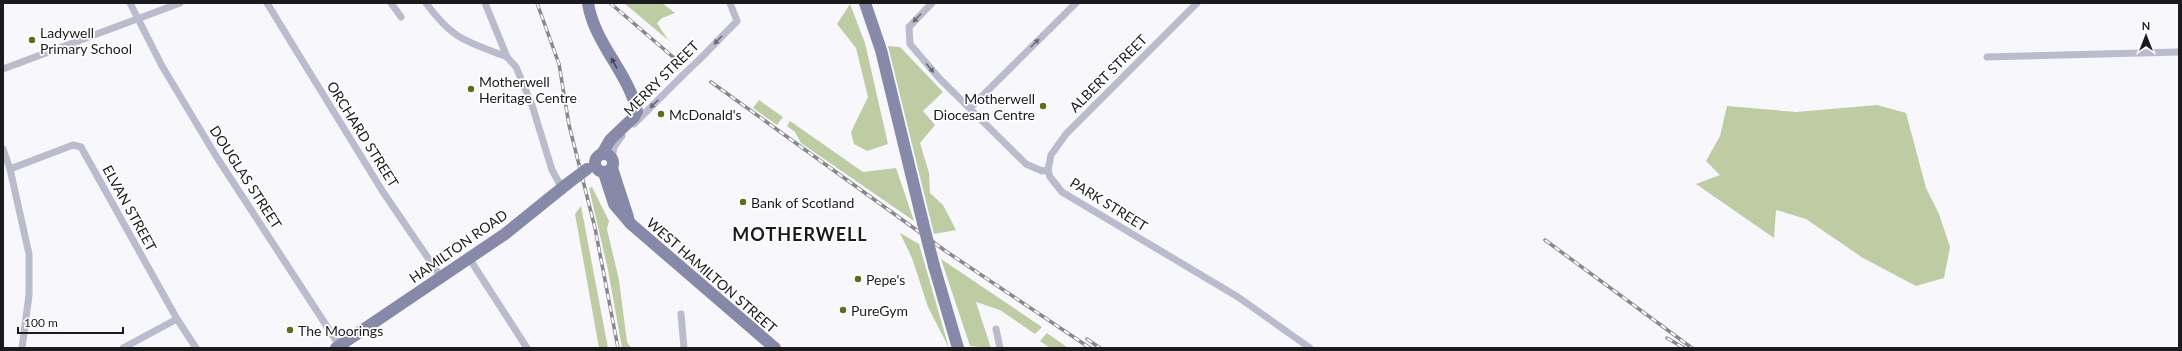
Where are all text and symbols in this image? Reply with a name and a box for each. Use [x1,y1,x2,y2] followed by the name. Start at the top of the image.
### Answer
[912,13,922,23] one-way arrow
[2126,16,2166,56] north arrow
[2142,19,2150,32] text: N
[40,24,132,57] place label: Ladywell Primary School
[1066,30,1151,115] street label: ALBERT STREET
[27,35,37,45] marker: Ladywell Primary School
[713,35,723,45] one-way arrow
[620,36,703,119] street label: MERRY STREET
[1030,38,1040,48] one-way arrow
[610,57,617,69] one-way arrow
[926,62,935,73] one-way arrow
[479,73,577,106] place label: Motherwell Heritage Centre
[324,78,403,191] street label: ORCHARD STREET
[466,84,476,94] marker: Motherwell Heritage Centre
[933,90,1035,123] place label: Motherwell Diocesan Centre
[649,99,659,109] one-way arrow
[1038,101,1048,111] marker: Motherwell Diocesan Centre
[669,106,742,123] place label: McDonald's
[656,109,666,119] marker: McDonald's
[206,122,286,232] street label: DOUGLAS STREET
[99,162,161,255] street label: ELVAN STREET
[1067,174,1151,235] street label: PARK STREET
[751,194,854,211] place label: Bank of Scotland
[738,197,748,207] marker: Bank of Scotland
[406,206,510,286] street label: HAMILTON ROAD
[643,214,781,337] street label: WEST HAMILTON STREET
[732,223,868,245] district label: MOTHERWELL
[866,271,905,288] place label: Pepe's
[853,274,863,284] marker: Pepe's
[851,302,908,319] place label: PureGym
[838,305,848,315] marker: PureGym
[18,309,123,335] scale bar
[24,315,58,330] text: 100 m
[298,322,383,339] place label: The Moorings
[285,325,295,335] marker: The Moorings

